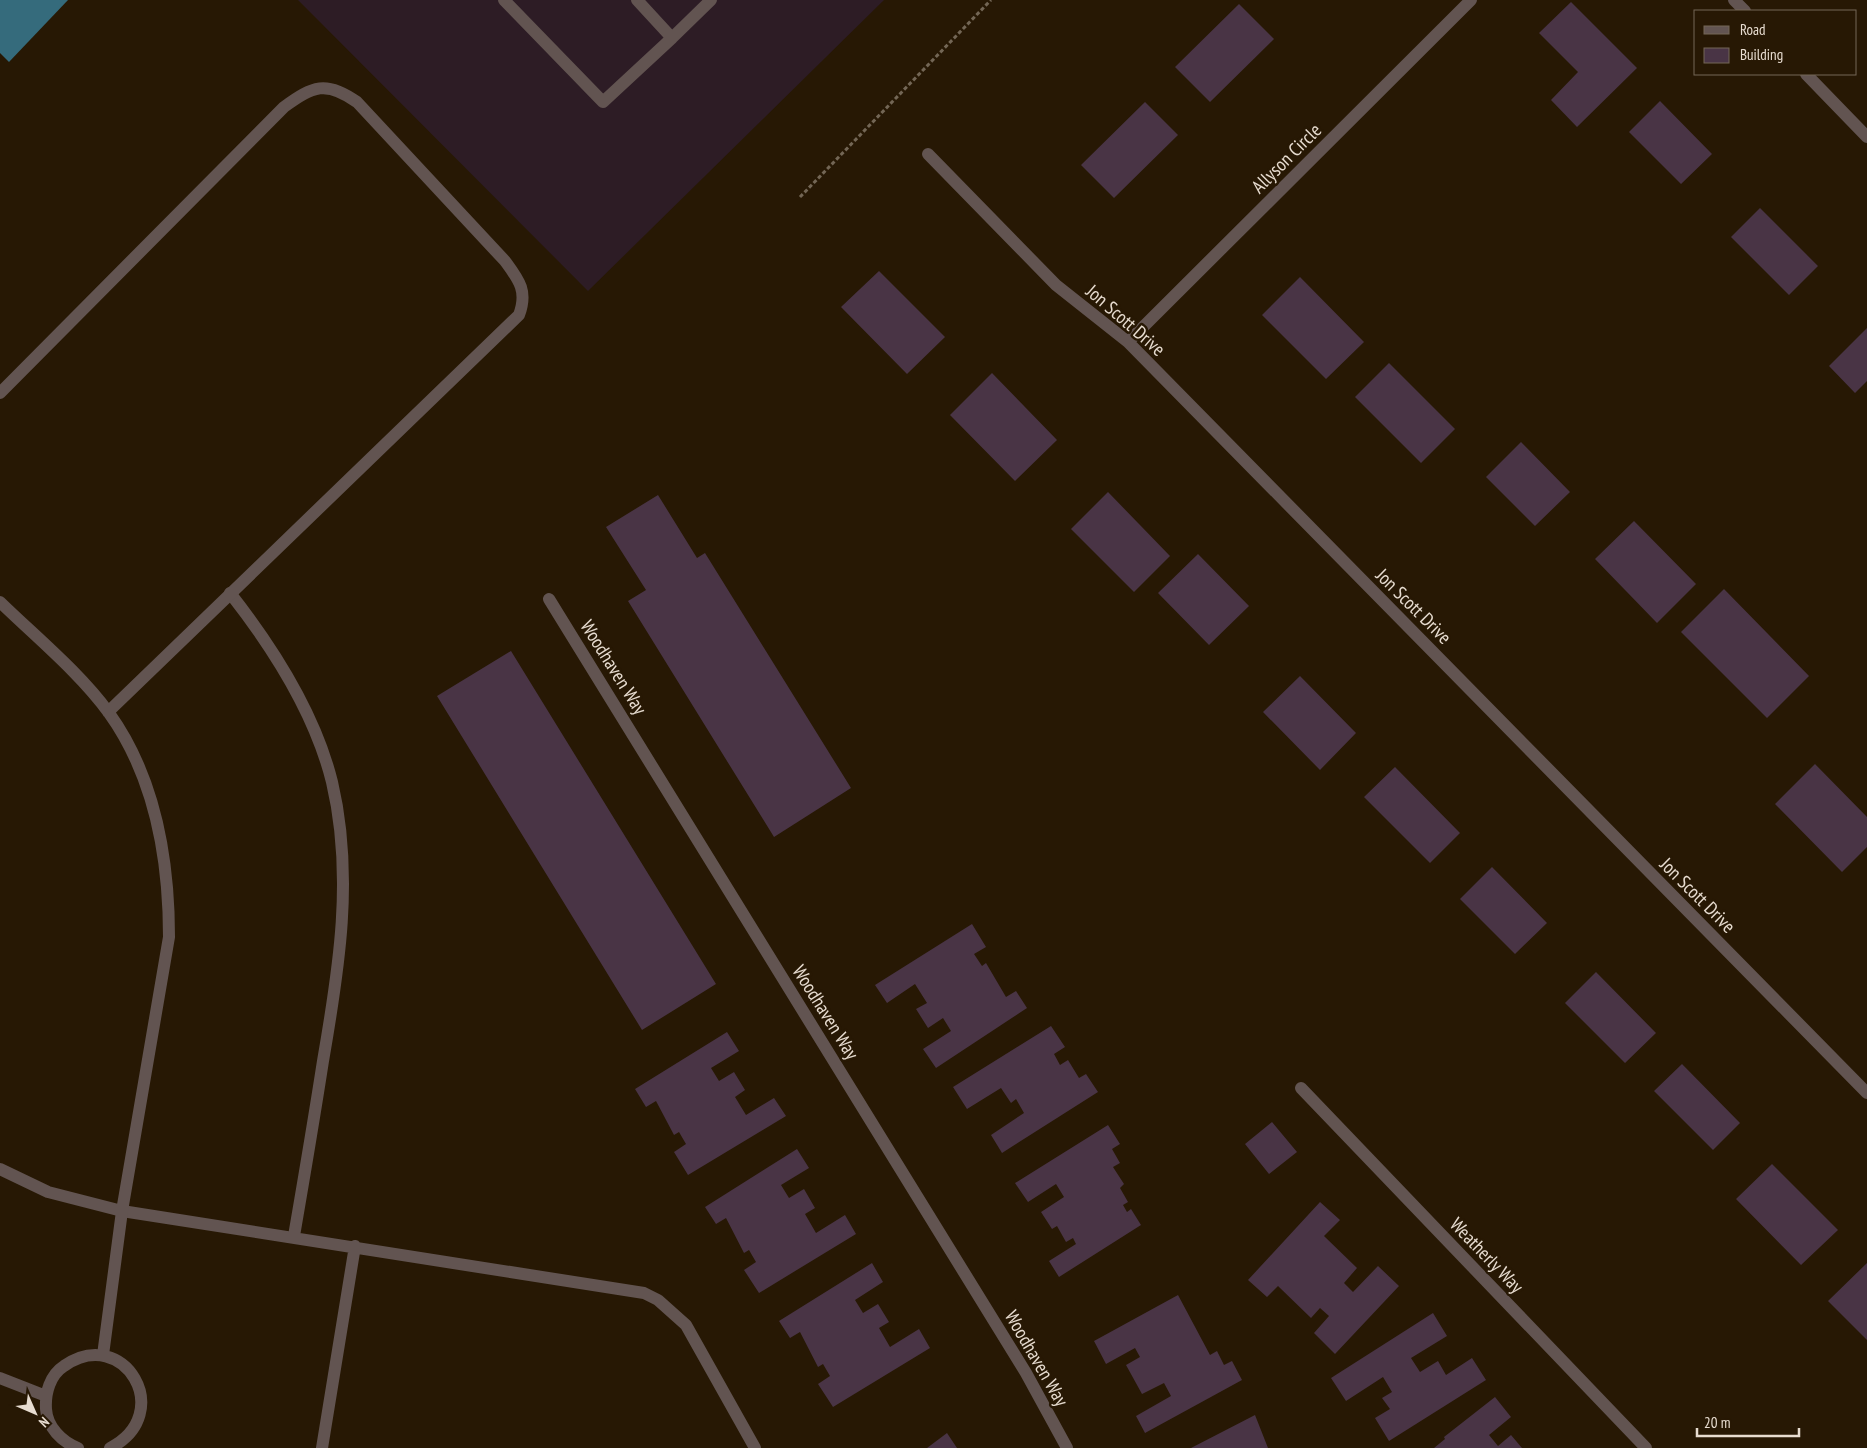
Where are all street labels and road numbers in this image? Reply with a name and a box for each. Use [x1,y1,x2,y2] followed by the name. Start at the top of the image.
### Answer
[1246,118,1326,198] street label: Allyson Circle
[1081,278,1171,361] street label: Jon Scott Drive
[1371,563,1457,649] street label: Jon Scott Drive
[576,615,653,719] street label: Woodhaven Way
[1655,852,1741,938] street label: Jon Scott Drive
[788,960,865,1064] street label: Woodhaven Way
[1445,1212,1529,1298] street label: Weatherly Way
[1000,1306,1075,1411] street label: Woodhaven Way

